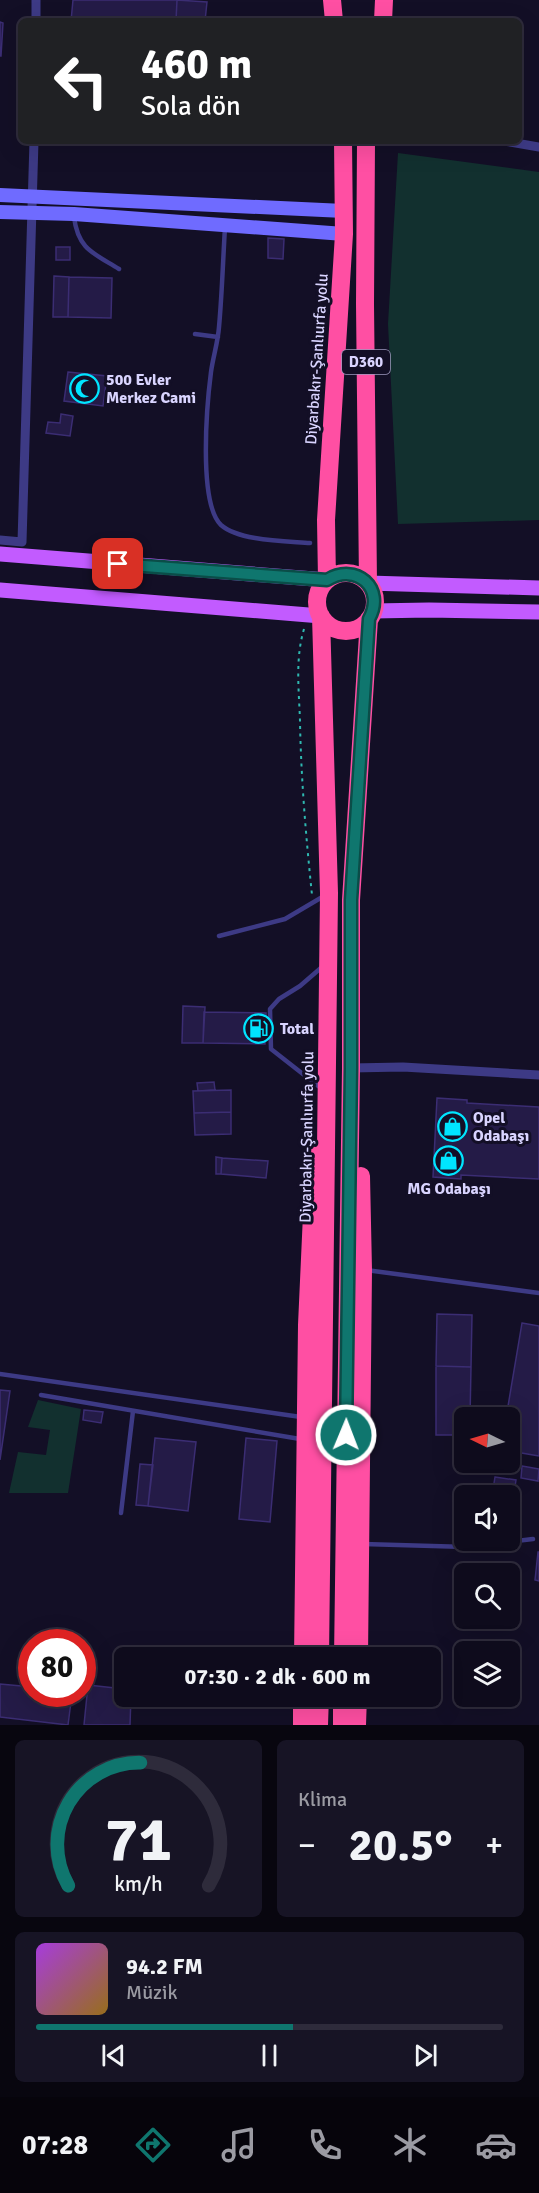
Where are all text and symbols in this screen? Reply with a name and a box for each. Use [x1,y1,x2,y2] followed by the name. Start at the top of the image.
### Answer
[141,39,252,90] text: 460 m
[42,42,120,120] icon: left
[141,90,241,123] text: Sola dön
[301,273,333,445] street label: Diyarbakır-Şanlıurfa yolu
[342,350,390,374] road number: D360
[106,370,196,408] place label: 500 Evler Merkez Cami
[69,373,101,405] mosque icon: 500 Evler Merkez Cami
[92,538,143,589] pin
[101,547,134,580] icon: arrive
[243,1013,275,1045] fuel station icon: Total
[280,1019,314,1039] place label: Total
[296,1051,318,1223] street label: Diyarbakır-Şanlıurfa yolu
[473,1108,529,1146] place label: Opel Odabaşı
[436,1111,468,1143] shop icon: Opel Odabaşı
[433,1145,465,1177] shop icon: MG Odabaşı
[407,1179,491,1199] place label: MG Odabaşı
[314,1403,378,1467] position arrow
[454,1407,520,1473] north arrow
[454,1407,520,1707] map controls
[454,1485,520,1551] button: sound
[454,1563,520,1629] button: search
[18,1629,96,1707] speed limit sign: 80
[454,1641,520,1707] button: layers
[184,1663,371,1690] text: 07:30 · 2 dk · 600 m
[298,1787,347,1812] text: Klima
[105,1801,172,1878] text: 71
[349,1818,452,1873] text: 20.5°
[298,1825,316,1866] text: −
[485,1825,503,1866] text: +
[114,1871,163,1897] text: km/h
[126,1953,203,1980] text: 94.2 FM
[126,1980,177,2005] text: Müzik
[97,2039,130,2072] icon: previous
[253,2039,286,2072] icon: pause
[409,2039,442,2072] icon: next
[132,2124,174,2166] icon: directions
[218,2124,260,2166] icon: music
[304,2124,346,2166] icon: phone
[389,2124,431,2166] icon: climate
[475,2124,517,2166] icon: car
[22,2129,88,2162] text: 07:28

